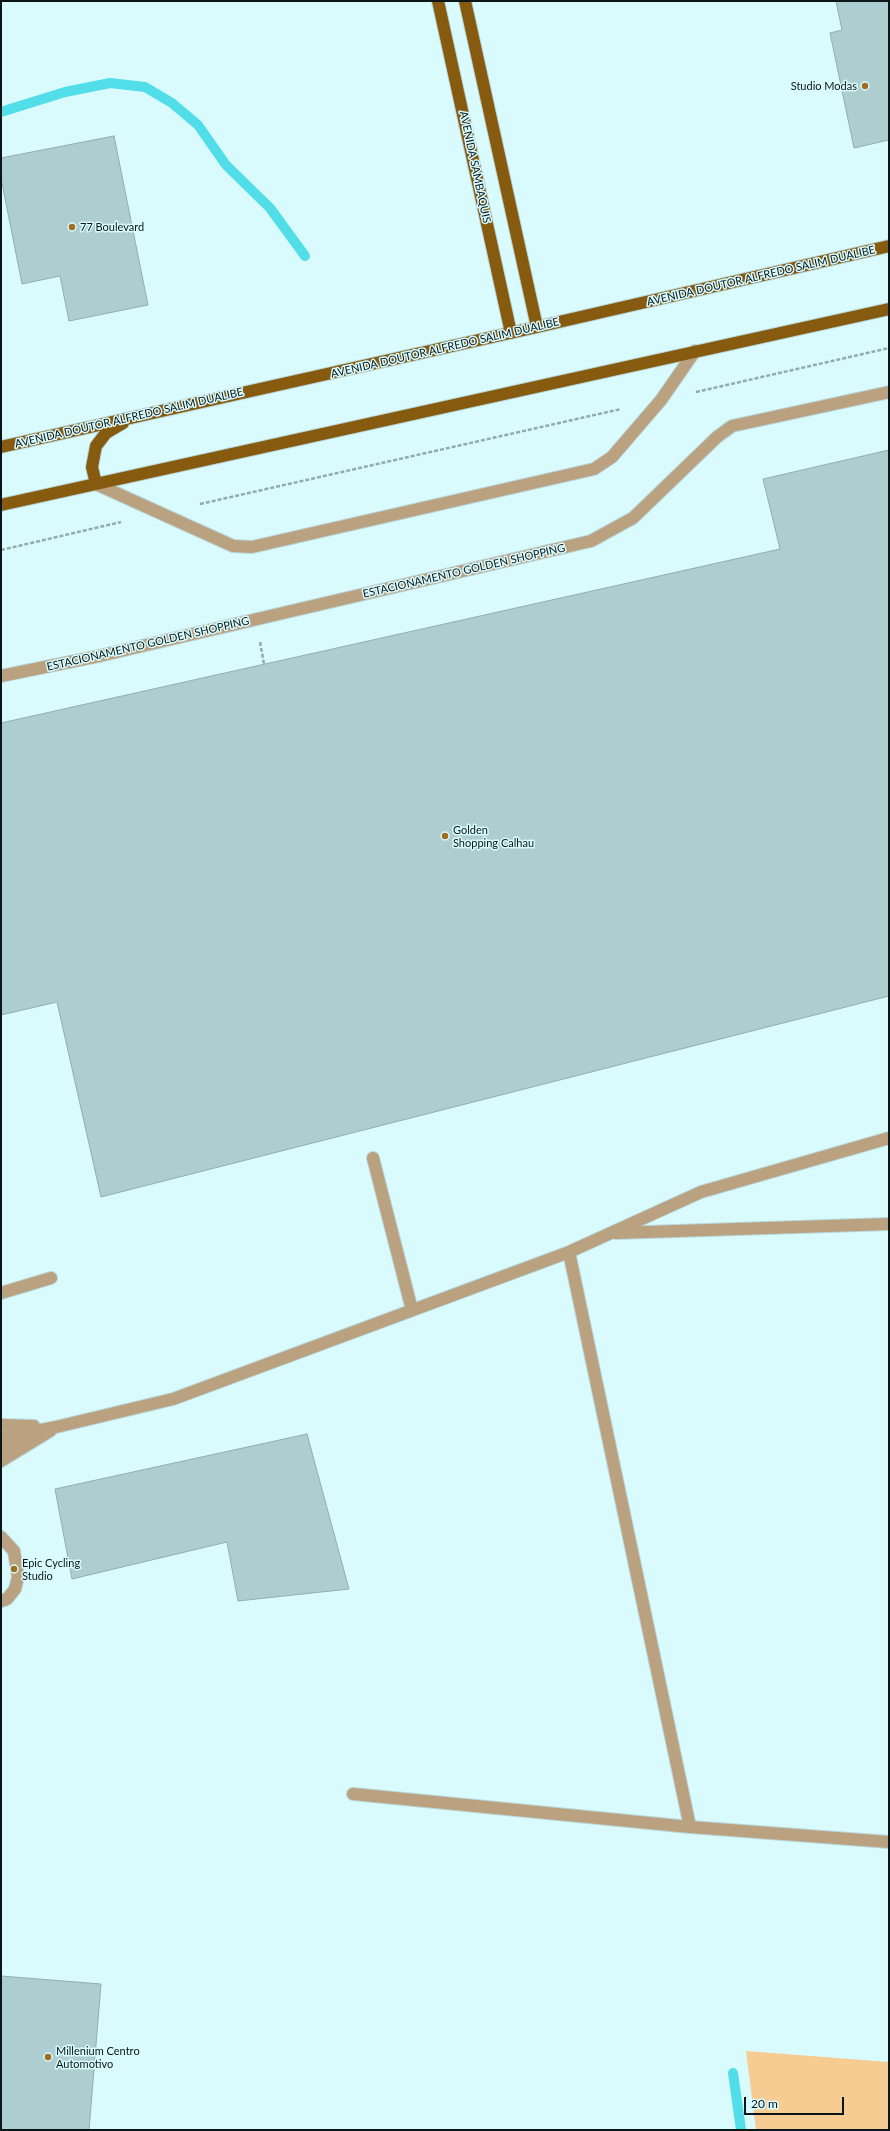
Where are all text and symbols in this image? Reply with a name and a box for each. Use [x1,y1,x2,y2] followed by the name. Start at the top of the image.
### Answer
[791,79,857,93] place label: Studio Modas
[860,81,870,91] marker: Studio Modas
[457,110,493,224] street label: AVENIDA SAMBAQUIS
[80,220,144,234] place label: 77 Boulevard
[67,222,77,232] marker: 77 Boulevard
[646,243,876,309] street label: AVENIDA DOUTOR ALFREDO SALIM DUALIBE
[330,315,560,381] street label: AVENIDA DOUTOR ALFREDO SALIM DUALIBE
[14,385,244,451] street label: AVENIDA DOUTOR ALFREDO SALIM DUALIBE
[361,541,567,601] street label: ESTACIONAMENTO GOLDEN SHOPPING
[45,614,251,674] street label: ESTACIONAMENTO GOLDEN SHOPPING
[453,823,534,849] place label: Golden Shopping Calhau
[440,831,450,841] marker: Golden Shopping Calhau
[22,1556,80,1582] place label: Epic Cycling Studio
[9,1564,19,1574] marker: Epic Cycling Studio
[56,2044,140,2070] place label: Millenium Centro Automotivo
[43,2052,53,2062] marker: Millenium Centro Automotivo
[746,2089,846,2115] scale bar
[751,2096,778,2111] text: 20 m

